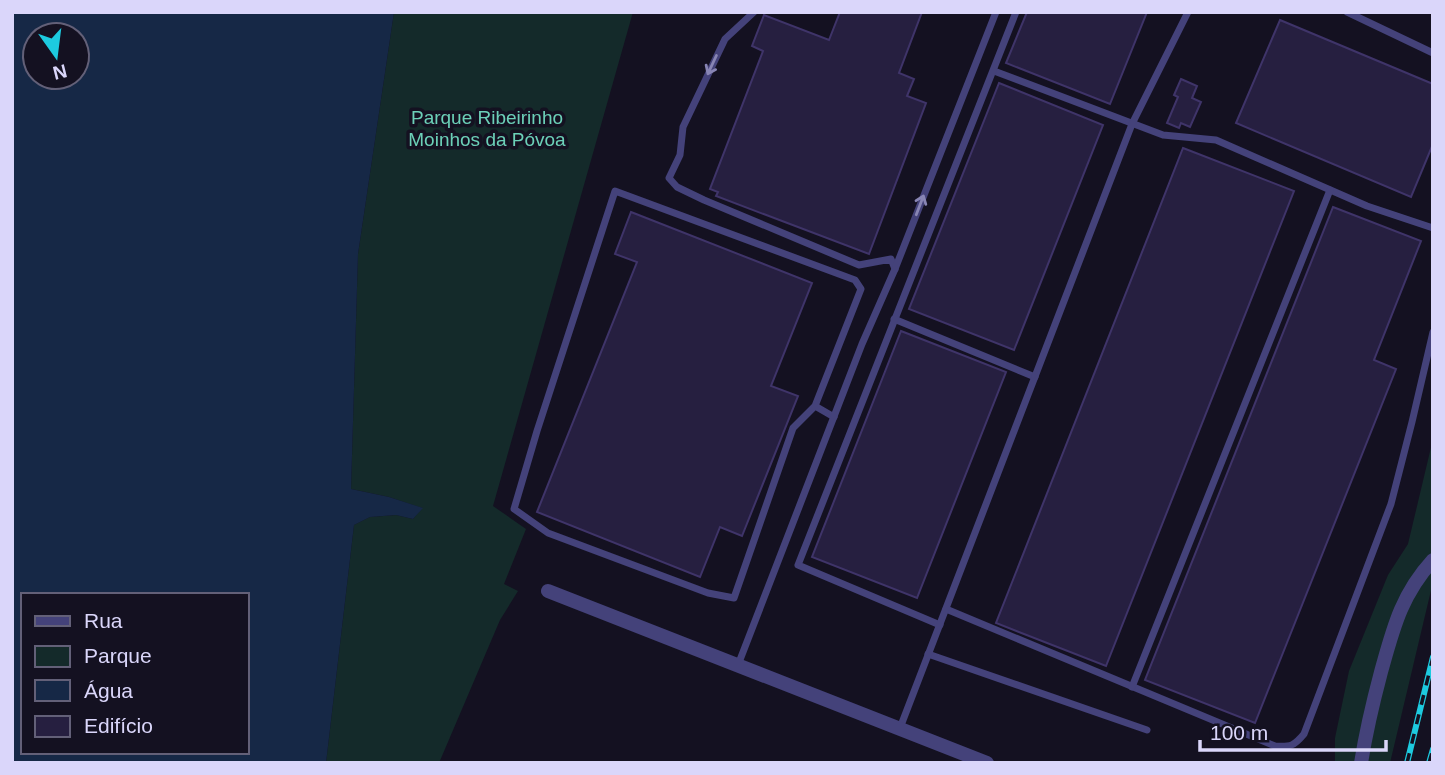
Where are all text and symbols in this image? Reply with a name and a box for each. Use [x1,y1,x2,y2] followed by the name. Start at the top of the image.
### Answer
[21,21,91,91] north arrow
[705,54,718,75] one-way arrow
[51,60,69,84] text: N
[408,107,566,150] park label: Parque Ribeirinho Moinhos da Póvoa
[915,195,928,217] one-way arrow
[21,593,248,754] legend
[84,609,123,632] text: Rua
[84,644,152,667] text: Parque
[84,679,133,702] text: Água
[1200,708,1386,752] scale bar
[84,714,153,737] text: Edifício
[1210,721,1268,744] text: 100 m

